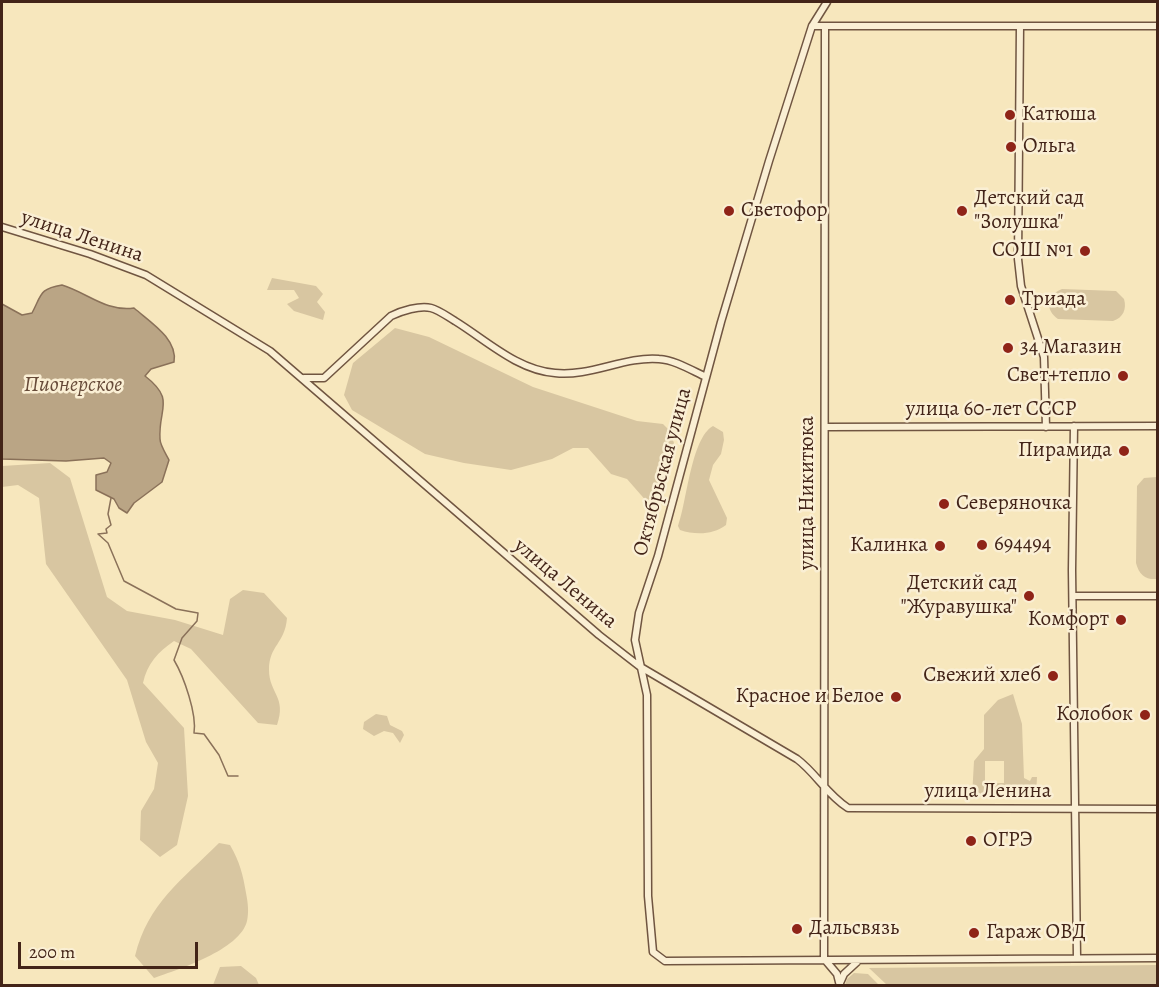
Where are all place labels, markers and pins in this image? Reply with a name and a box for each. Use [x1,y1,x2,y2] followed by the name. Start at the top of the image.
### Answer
[1022,102,1096,128] place label: Катюша
[1003,108,1017,122] marker: Катюша
[1023,134,1076,160] place label: Ольга
[1004,140,1018,154] marker: Ольга
[974,186,1084,236] place label: Детский сад "Золушка"
[741,198,828,224] place label: Светофор
[722,204,736,218] marker: Светофор
[955,204,969,218] marker: Детский сад "Золушка"
[992,238,1073,264] place label: СОШ №1
[1078,244,1092,258] marker: СОШ №1
[1022,287,1086,313] place label: Триада
[1003,293,1017,307] marker: Триада
[1020,335,1122,361] place label: 34 Магазин
[1001,341,1015,355] marker: 34 Магазин
[1007,363,1111,389] place label: Свет+тепло
[1116,369,1130,383] marker: Свет+тепло
[1018,438,1112,464] place label: Пирамида
[1117,444,1131,458] marker: Пирамида
[956,491,1072,517] place label: Северяночка
[937,497,951,511] marker: Северяночка
[994,532,1051,558] place label: 694494
[850,533,928,559] place label: Калинка
[975,538,989,552] marker: 694494
[933,539,947,553] marker: Калинка
[901,571,1017,621] place label: Детский сад "Журавушка"
[1022,589,1036,603] marker: Детский сад "Журавушка"
[1028,607,1109,633] place label: Комфорт
[1114,613,1128,627] marker: Комфорт
[923,663,1041,689] place label: Свежий хлеб
[1046,669,1060,683] marker: Свежий хлеб
[735,684,884,710] place label: Красное и Белое
[889,690,903,704] marker: Красное и Белое
[1056,702,1133,728] place label: Колобок
[1138,708,1152,722] marker: Колобок
[983,828,1032,854] place label: ОГРЭ
[964,834,978,848] marker: ОГРЭ
[809,916,899,942] place label: Дальсвязь
[986,920,1086,946] place label: Гараж ОВД
[790,922,804,936] marker: Дальсвязь
[967,926,981,940] marker: Гараж ОВД

